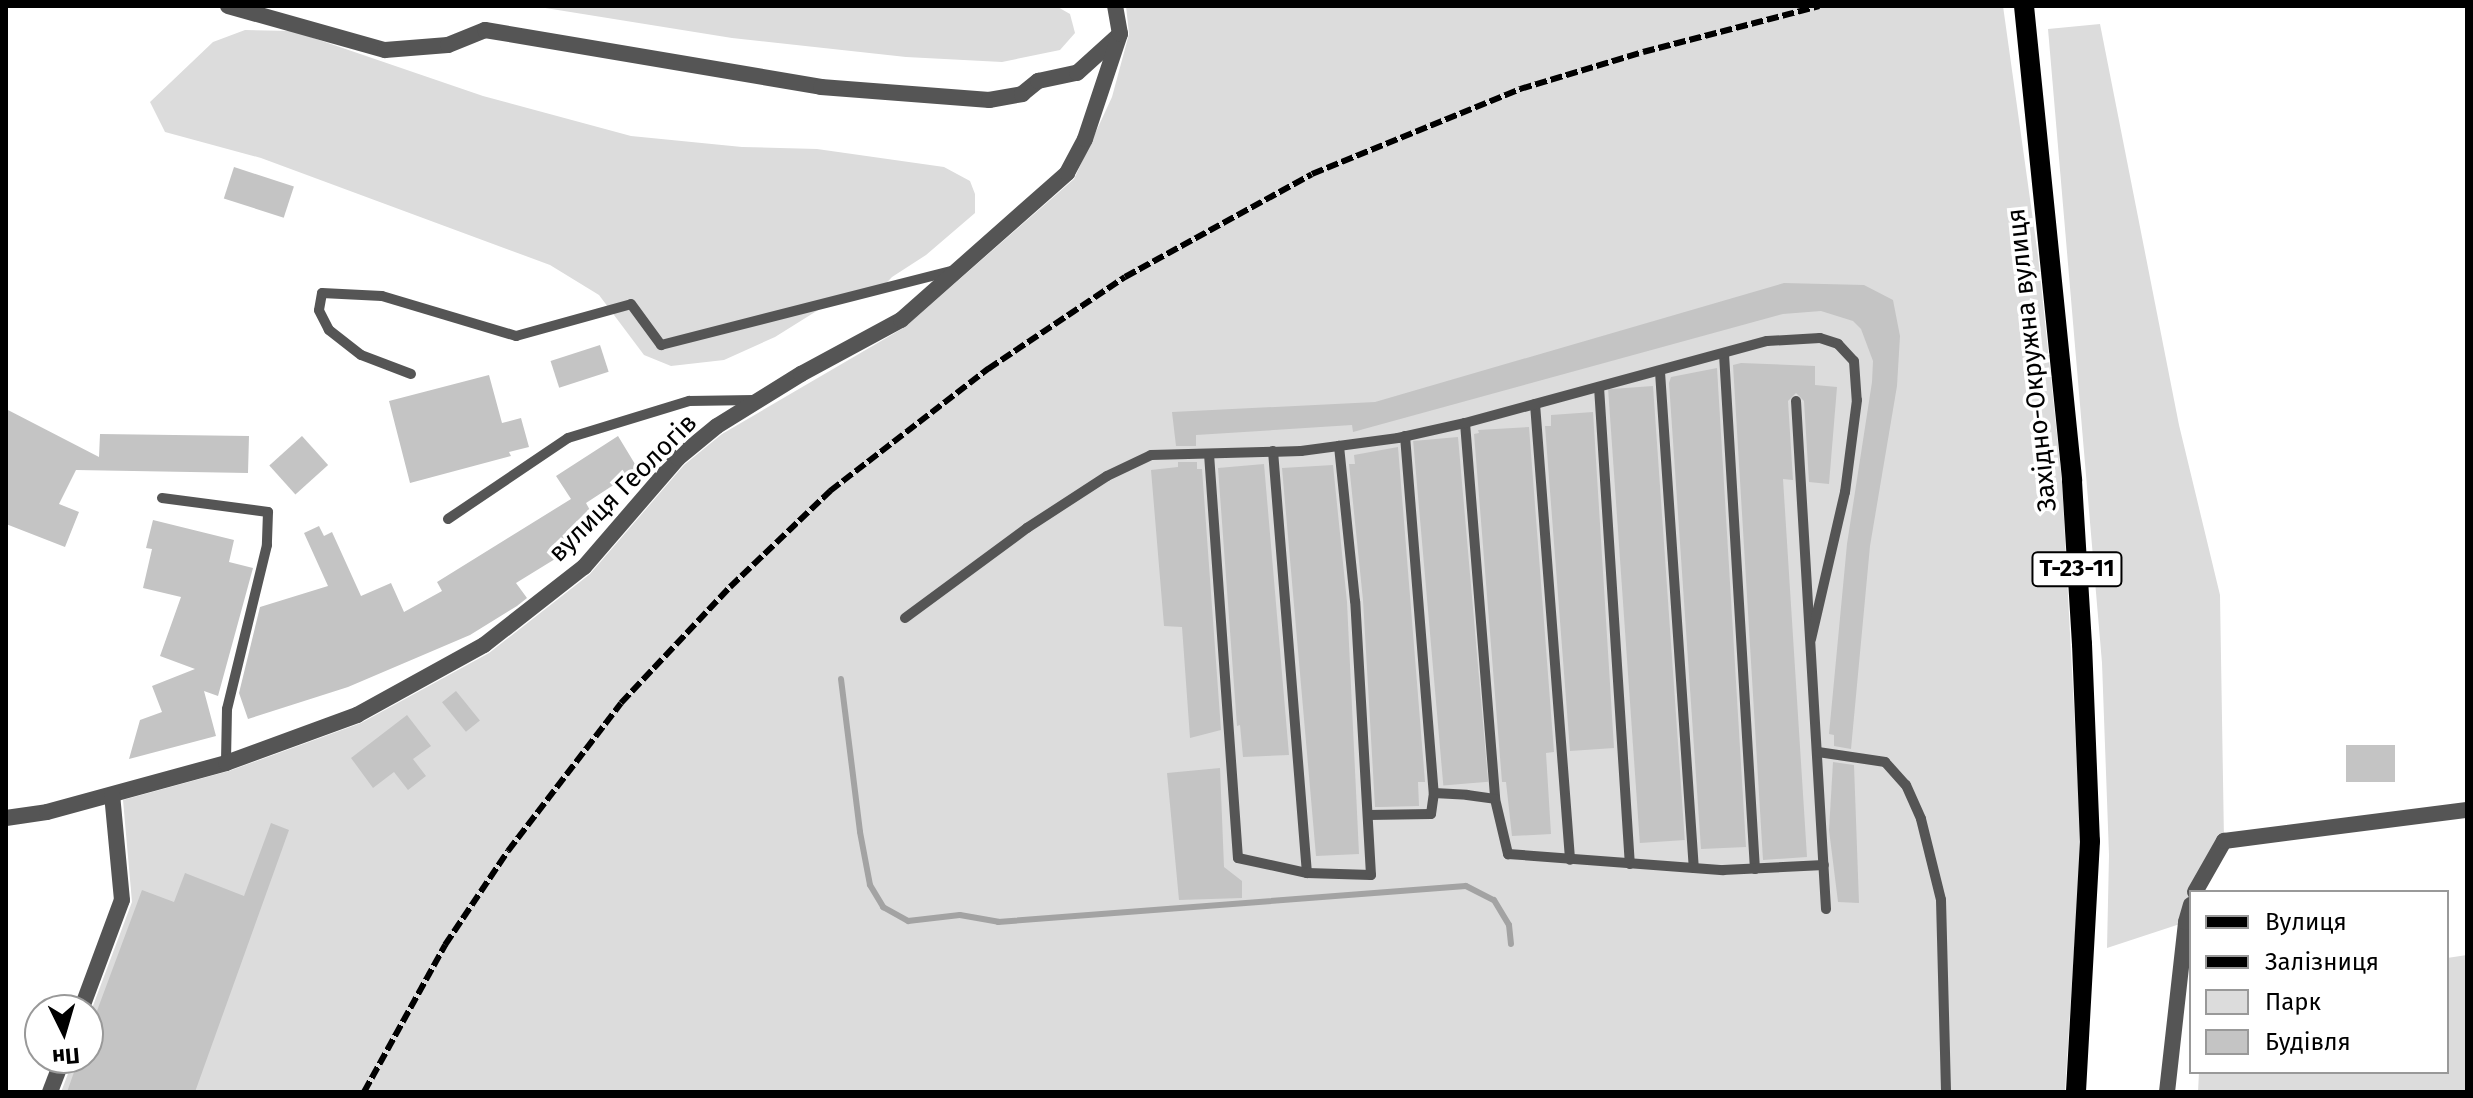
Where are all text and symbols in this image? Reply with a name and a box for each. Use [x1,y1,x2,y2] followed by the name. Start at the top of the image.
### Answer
[2001,207,2063,513] street label: Західно-Окружна вулиця
[542,407,704,569] street label: вулиця Геологів
[2031,549,2123,589] road number: Т-23-11
[2189,890,2449,1074] legend
[2265,908,2347,936] text: Вулиця
[2265,948,2379,976] text: Залізниця
[2265,988,2321,1016] text: Парк
[24,994,104,1074] north arrow
[2265,1028,2351,1056] text: Будівля
[51,1042,81,1071] text: Пн

